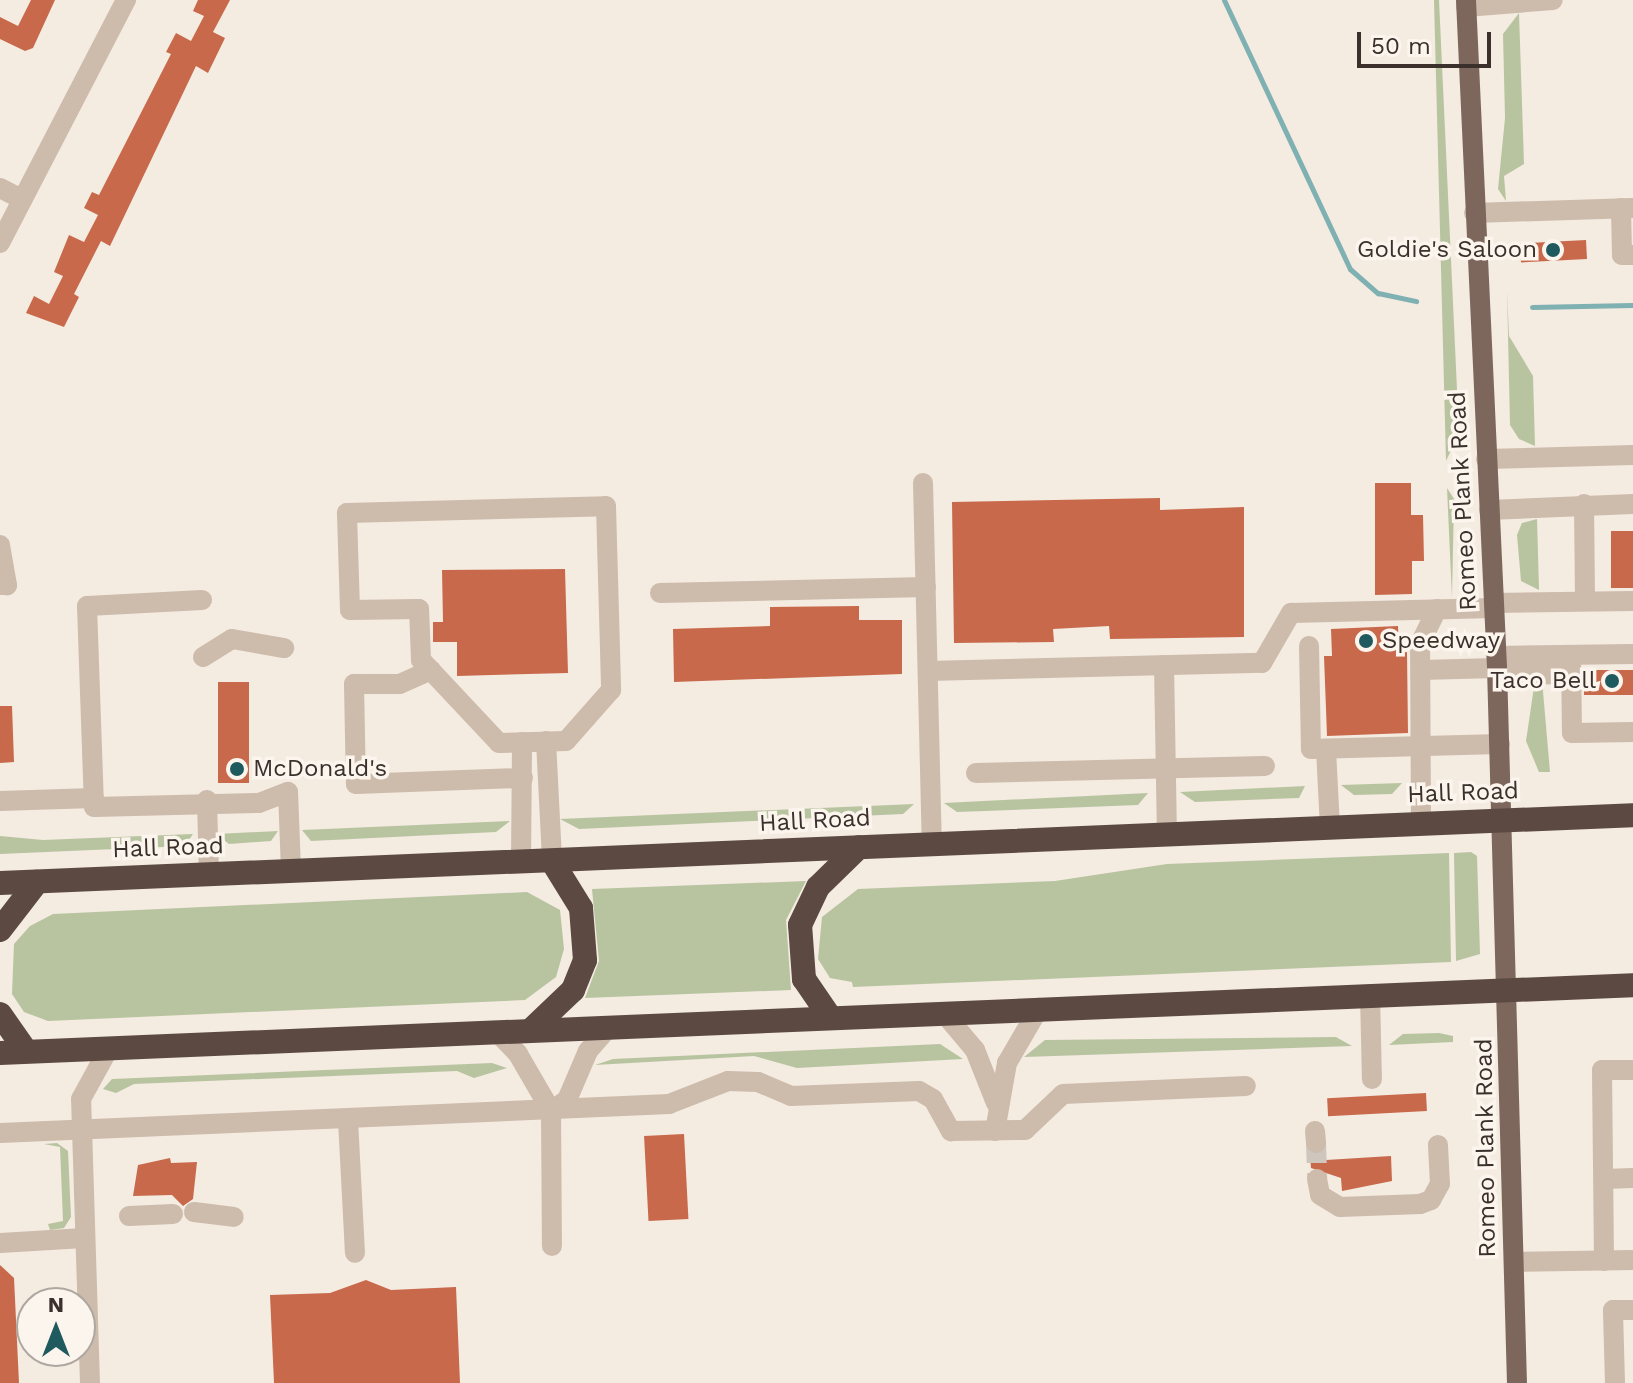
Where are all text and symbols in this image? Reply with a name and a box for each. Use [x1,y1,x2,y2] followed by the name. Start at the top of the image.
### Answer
[1361,16,1495,66] scale bar
[1371,32,1431,60] text: 50 m
[1357,236,1537,264] place label: Goldie's Saloon
[1544,241,1562,259] marker: Goldie's Saloon
[1443,390,1483,612] street label: Romeo Plank Road
[1382,627,1500,655] place label: Speedway
[1357,632,1375,650] marker: Speedway
[1490,667,1596,695] place label: Taco Bell
[1603,672,1621,690] marker: Taco Bell
[253,755,387,783] place label: McDonald's
[228,760,246,778] marker: McDonald's
[1406,777,1520,809] street label: Hall Road
[758,804,872,838] street label: Hall Road
[111,832,225,864] street label: Hall Road
[1470,1038,1502,1258] street label: Romeo Plank Road
[16,1287,96,1367] north arrow
[48,1292,64,1317] text: N

